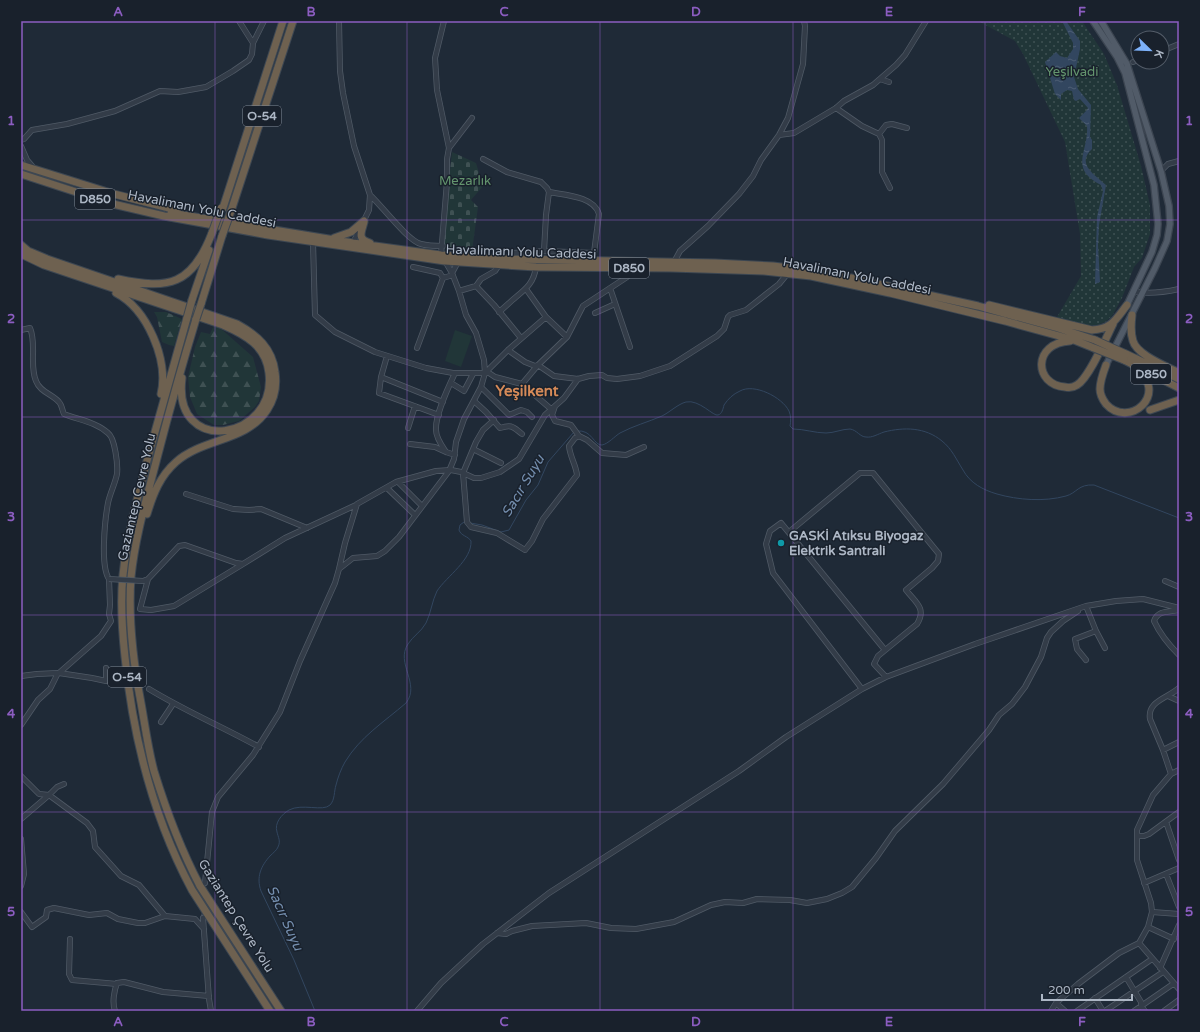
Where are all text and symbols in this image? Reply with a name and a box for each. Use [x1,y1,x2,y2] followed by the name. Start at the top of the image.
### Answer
[113,4,123,20] text: A
[306,4,316,20] text: B
[499,4,509,20] text: C
[691,4,701,20] text: D
[885,4,893,20] text: E
[1078,4,1086,20] text: F
[1130,30,1170,70] north arrow
[1151,48,1166,60] text: K
[1046,64,1098,80] park label: Yeşilvadi
[243,106,281,126] road number: O-54
[7,113,15,129] text: 1
[1185,113,1193,129] text: 1
[439,173,491,189] park label: Mezarlık
[126,187,278,231] street label: Havalimanı Yolu Caddesi
[75,189,115,209] road number: D850
[445,241,597,263] street label: Havalimanı Yolu Caddesi
[781,254,933,298] street label: Havalimanı Yolu Caddesi
[609,258,649,278] road number: D850
[7,311,15,327] text: 2
[1185,311,1193,327] text: 2
[1131,364,1171,384] road number: D850
[496,382,559,401] district label: Yeşilkent
[115,432,159,562] street label: Gaziantep Çevre Yolu
[498,451,549,520] water label: Sacır Suyu
[7,509,15,525] text: 3
[1185,509,1193,525] text: 3
[789,528,924,559] place label: GASKİ Atıksu Biyogaz Elektrik Santrali
[776,538,786,548] marker: GASKİ Atıksu Biyogaz Elektrik Santrali
[108,667,146,687] road number: O-54
[7,706,16,722] text: 4
[1185,706,1194,722] text: 4
[195,856,277,976] street label: Gaziantep Çevre Yolu
[263,883,307,955] water label: Sacır Suyu
[7,904,15,920] text: 5
[1185,904,1193,920] text: 5
[1042,976,1132,1002] scale bar
[1048,983,1085,997] text: 200 m
[113,1014,123,1030] text: A
[306,1014,316,1030] text: B
[499,1014,509,1030] text: C
[691,1014,701,1030] text: D
[885,1014,893,1030] text: E
[1078,1014,1086,1030] text: F

